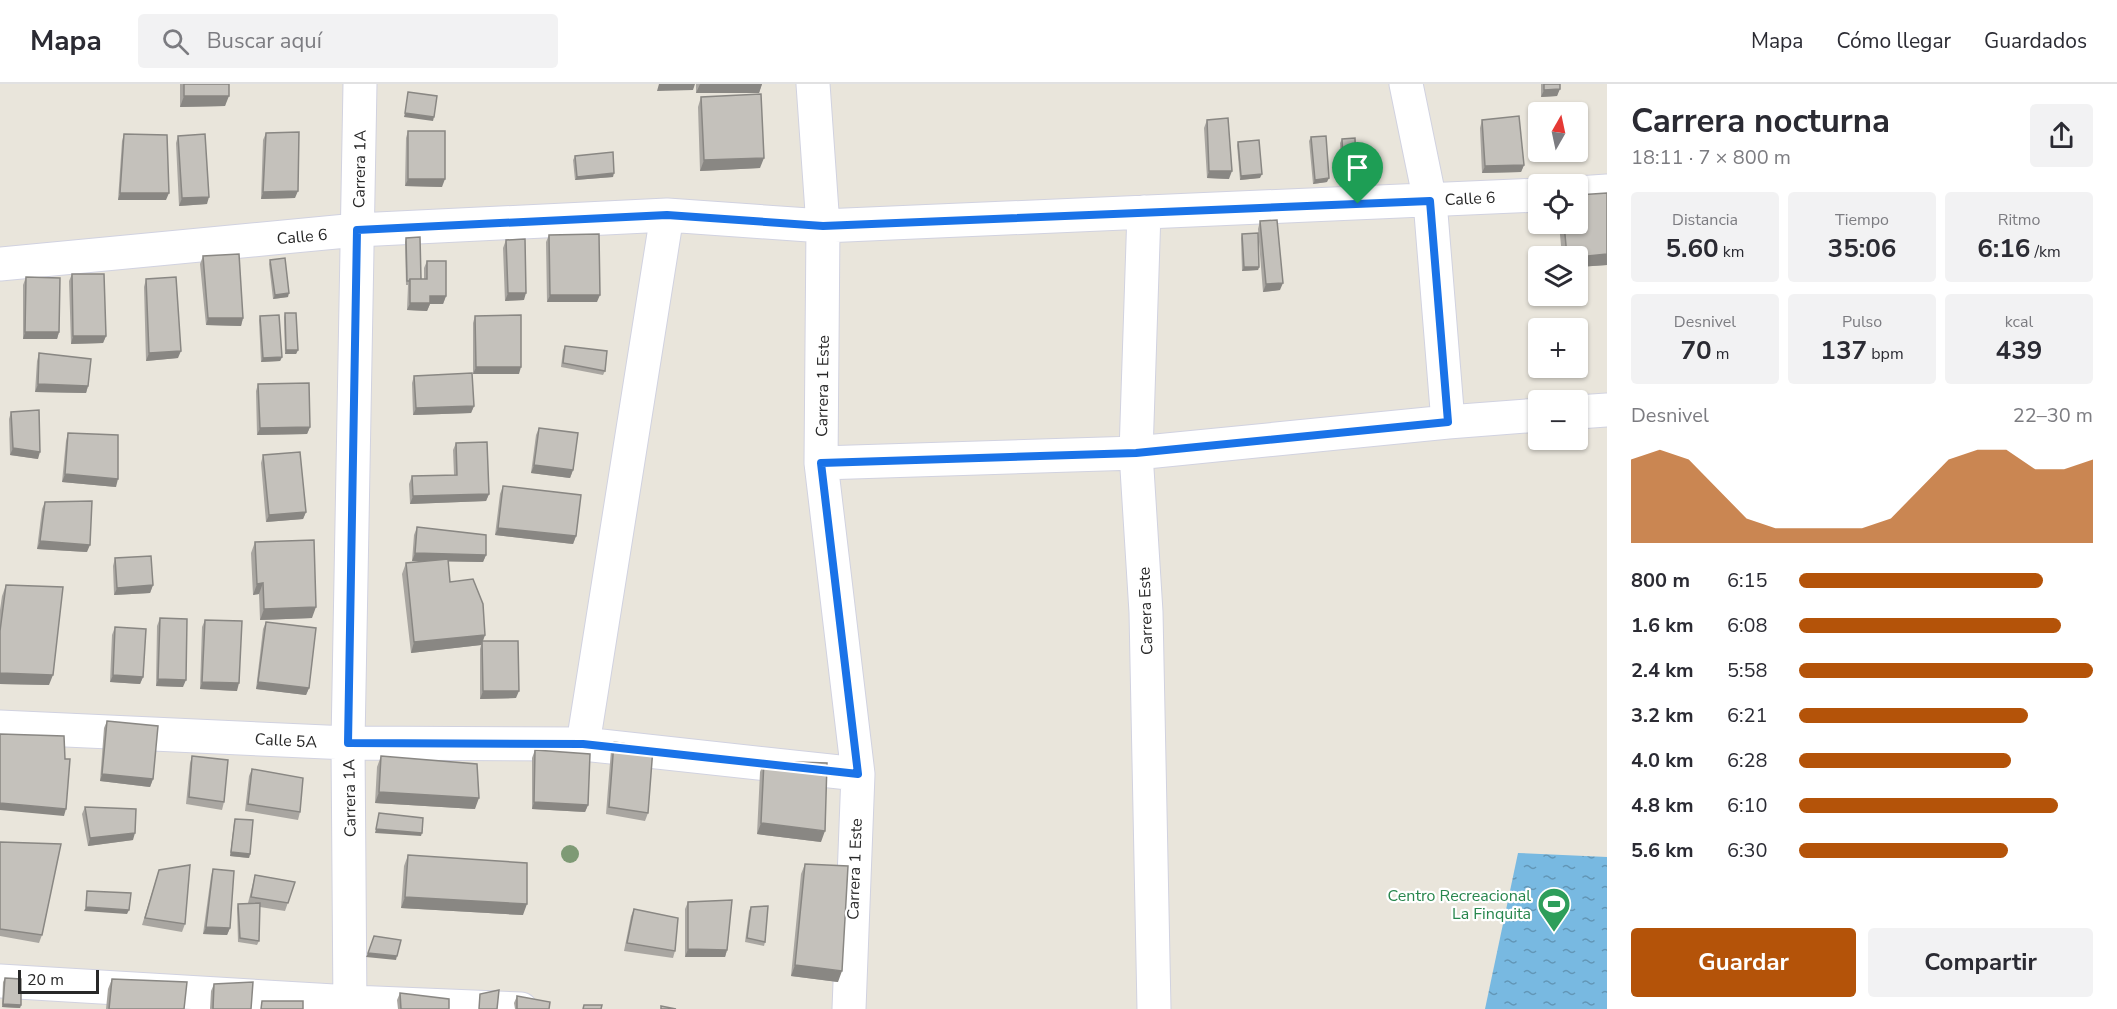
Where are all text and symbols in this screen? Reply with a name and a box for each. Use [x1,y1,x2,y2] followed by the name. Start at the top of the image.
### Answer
[138,14,558,68] search box
[30,22,102,60] text: Mapa
[159,25,192,58] icon: search
[207,26,322,56] text: Buscar aquí
[1751,27,1803,55] text: Mapa
[1836,27,1951,55] text: Cómo llegar
[1984,27,2087,55] text: Guardados
[1631,99,1890,144] text: Carrera nocturna
[1528,102,1588,162] north arrow
[1528,102,1588,450] map controls
[2030,104,2093,167] button: share
[348,129,372,208] street label: Carrera 1A
[1332,142,1383,204] pin
[1631,144,1791,171] text: 18:11 · 7 × 800 m
[1341,151,1374,184] icon: arrive
[1528,174,1588,234] button: locate
[1444,187,1496,211] street label: Calle 6
[1672,209,1738,231] text: Distancia
[1835,209,1889,231] text: Tiempo
[1998,209,2040,231] text: Ritmo
[276,224,328,250] street label: Calle 6
[1665,231,1719,266] text: 5.60
[1828,231,1896,266] text: 35:06
[1977,231,2030,266] text: 6:16
[1719,241,1745,263] text: km
[2030,241,2061,263] text: /km
[1528,246,1588,306] button: layers
[1674,311,1736,333] text: Desnivel
[1842,311,1882,333] text: Pulso
[2005,311,2033,333] text: kcal
[1528,318,1588,378] button: +
[1680,333,1712,368] text: 70
[1820,333,1867,368] text: 137
[1996,333,2042,368] text: 439
[811,335,835,437] street label: Carrera 1 Este
[1712,343,1730,365] text: m
[1867,343,1904,365] text: bpm
[1528,390,1588,450] button: −
[1631,402,1709,429] text: Desnivel
[2013,402,2093,429] text: 22–30 m
[1133,567,1159,655] street label: Carrera Este
[1631,567,1690,594] text: 800 m
[1727,567,1768,594] text: 6:15
[1631,612,1694,639] text: 1.6 km
[1727,612,1768,639] text: 6:08
[1631,657,1694,684] text: 2.4 km
[1727,657,1768,684] text: 5:58
[1631,702,1694,729] text: 3.2 km
[1727,702,1768,729] text: 6:21
[254,728,318,754] street label: Calle 5A
[1631,747,1694,774] text: 4.0 km
[1727,747,1768,774] text: 6:28
[338,758,362,837] street label: Carrera 1A
[1631,792,1694,819] text: 4.8 km
[1727,792,1768,819] text: 6:10
[842,818,868,920] street label: Carrera 1 Este
[1631,837,1694,864] text: 5.6 km
[1727,837,1768,864] text: 6:30
[1388,885,1531,925] place label: Centro Recreacional La Finquita
[1536,886,1572,933] sports icon: Centro Recreacional La Finquita
[1631,928,1856,997] button: Guardar
[1868,928,2093,997] button: Compartir
[18,967,99,994] scale bar
[27,969,64,991] text: 20 m

